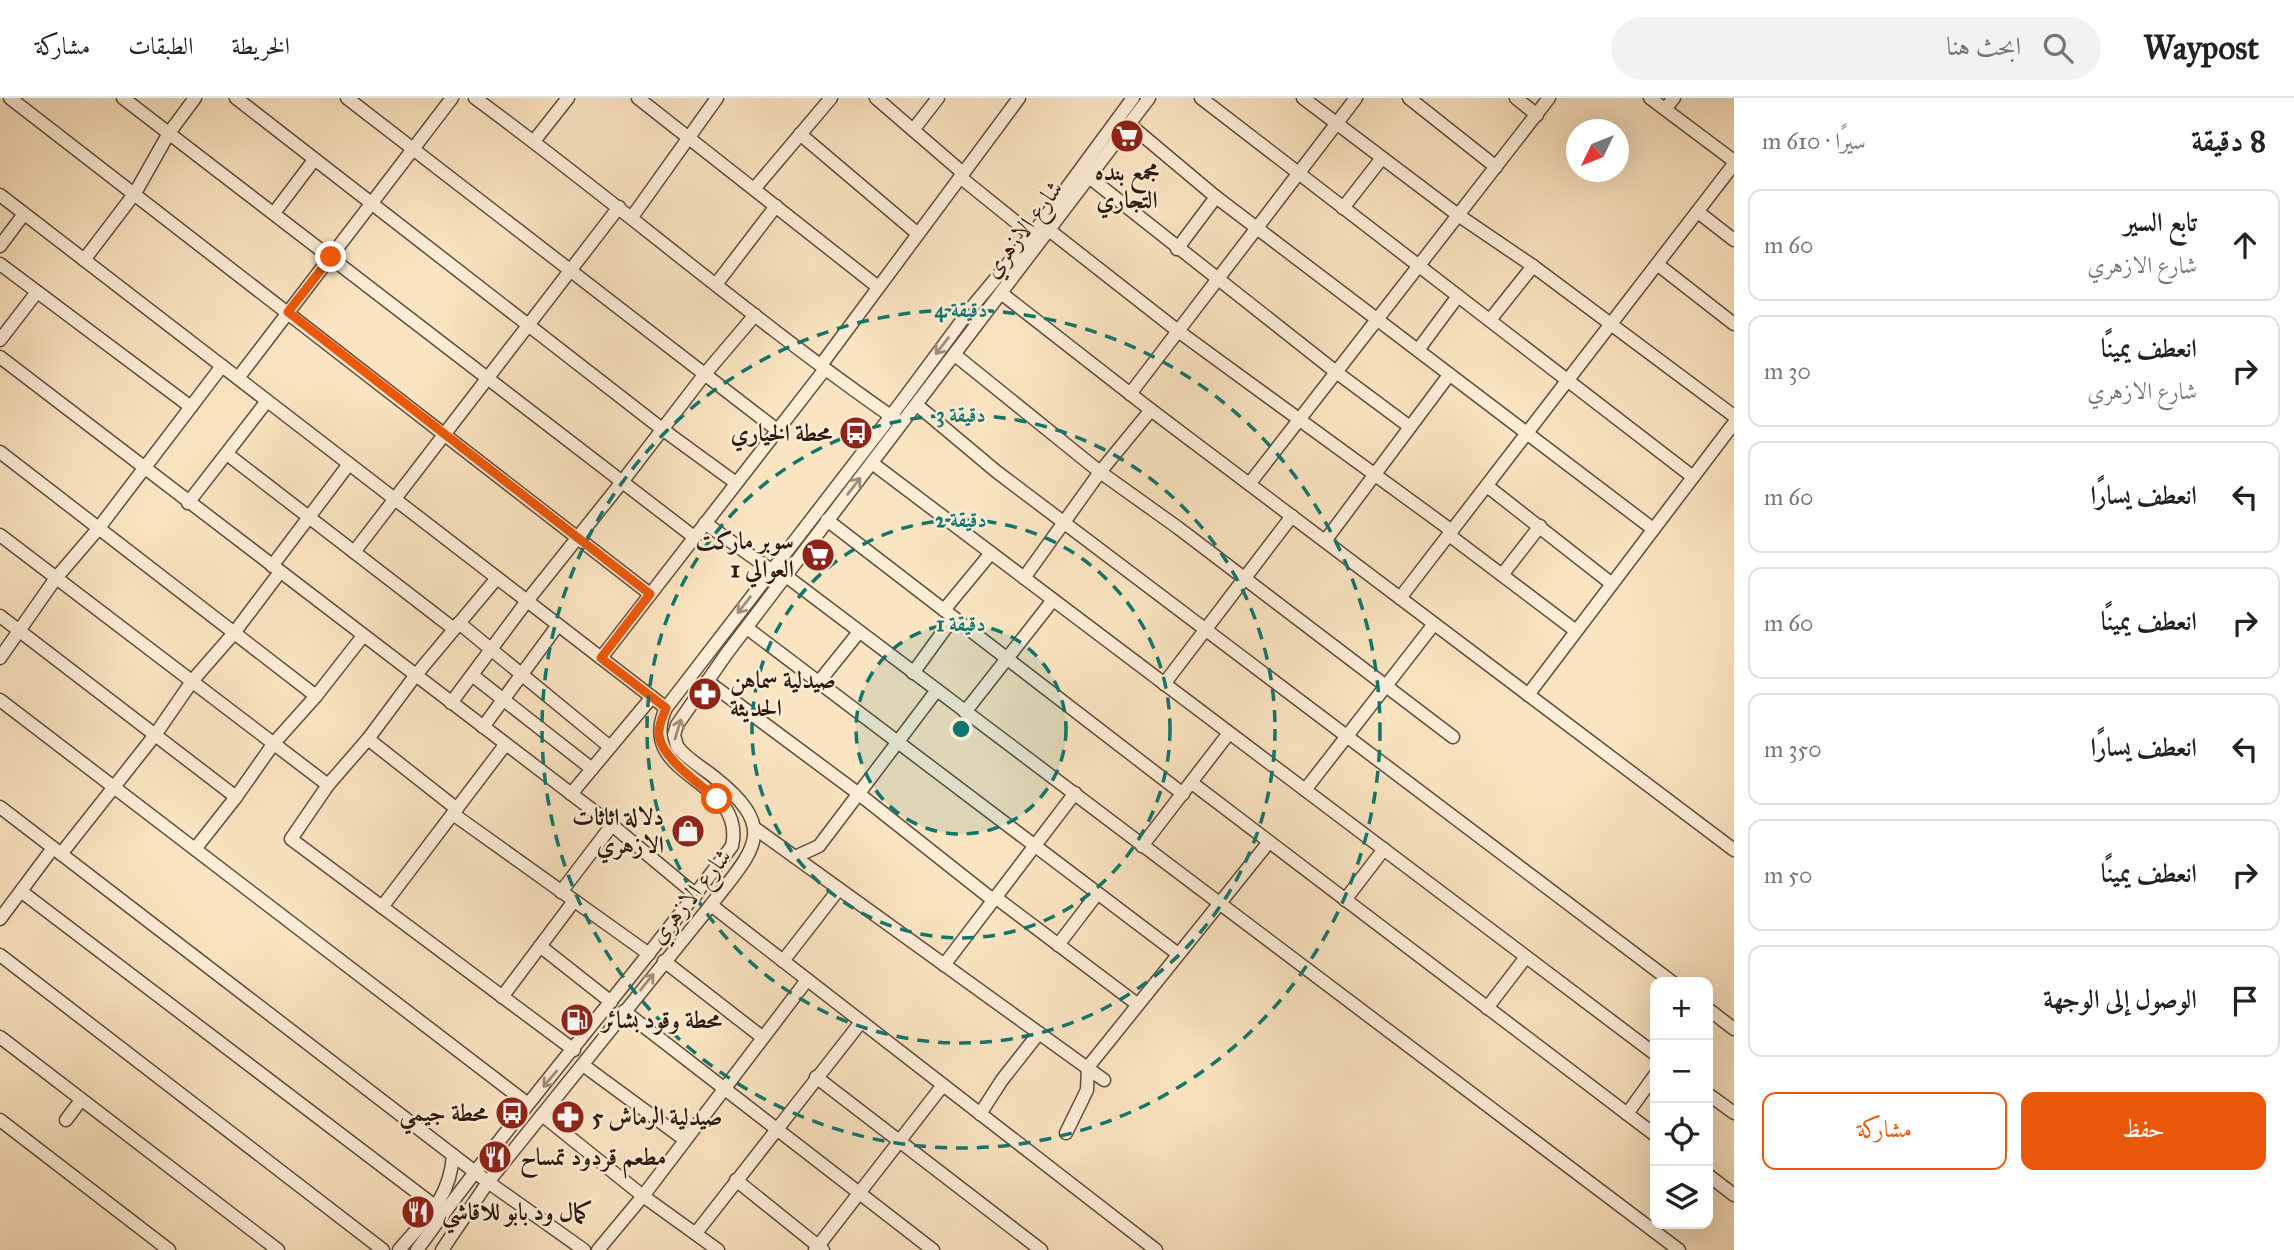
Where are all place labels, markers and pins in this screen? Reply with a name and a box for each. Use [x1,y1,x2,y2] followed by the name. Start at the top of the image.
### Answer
[1108,117,1146,155] supermarket icon: مجمع بنده التجاري
[1095,157,1159,219] place label: مجمع بنده التجاري
[837,414,875,452] bus stop icon: محطة الخياري
[730,418,832,452] place label: محطة الخياري
[695,526,794,588] place label: سوبر ماركت العوالي 1
[799,536,837,574] supermarket icon: سوبر ماركت العوالي 1
[730,665,836,723] place label: صيدلية سماهن الحديثة
[686,675,724,713] pharmacy icon: صيدلية سماهن الحديثة
[949,717,973,741] centre of rings
[572,802,664,864] place label: دلالة اثاثات الازهري
[669,812,707,850] shop icon: دلالة اثاثات الازهري
[558,1001,596,1039] fuel station icon: محطة وقود بشائر
[599,1005,722,1035] place label: محطة وقود بشائر
[493,1094,531,1132] bus stop icon: محطة جيمي
[399,1098,488,1135] place label: محطة جيمي
[549,1098,587,1136] pharmacy icon: صيدلية الرماش 5
[592,1102,723,1132] place label: صيدلية الرماش 5
[476,1138,514,1176] restaurant icon: مطعم قردود تمساح
[520,1142,666,1179] place label: مطعم قردود تمساح
[399,1193,437,1231] restaurant icon: كمال ود بابو للاقاشي
[442,1197,592,1234] place label: كمال ود بابو للاقاشي

